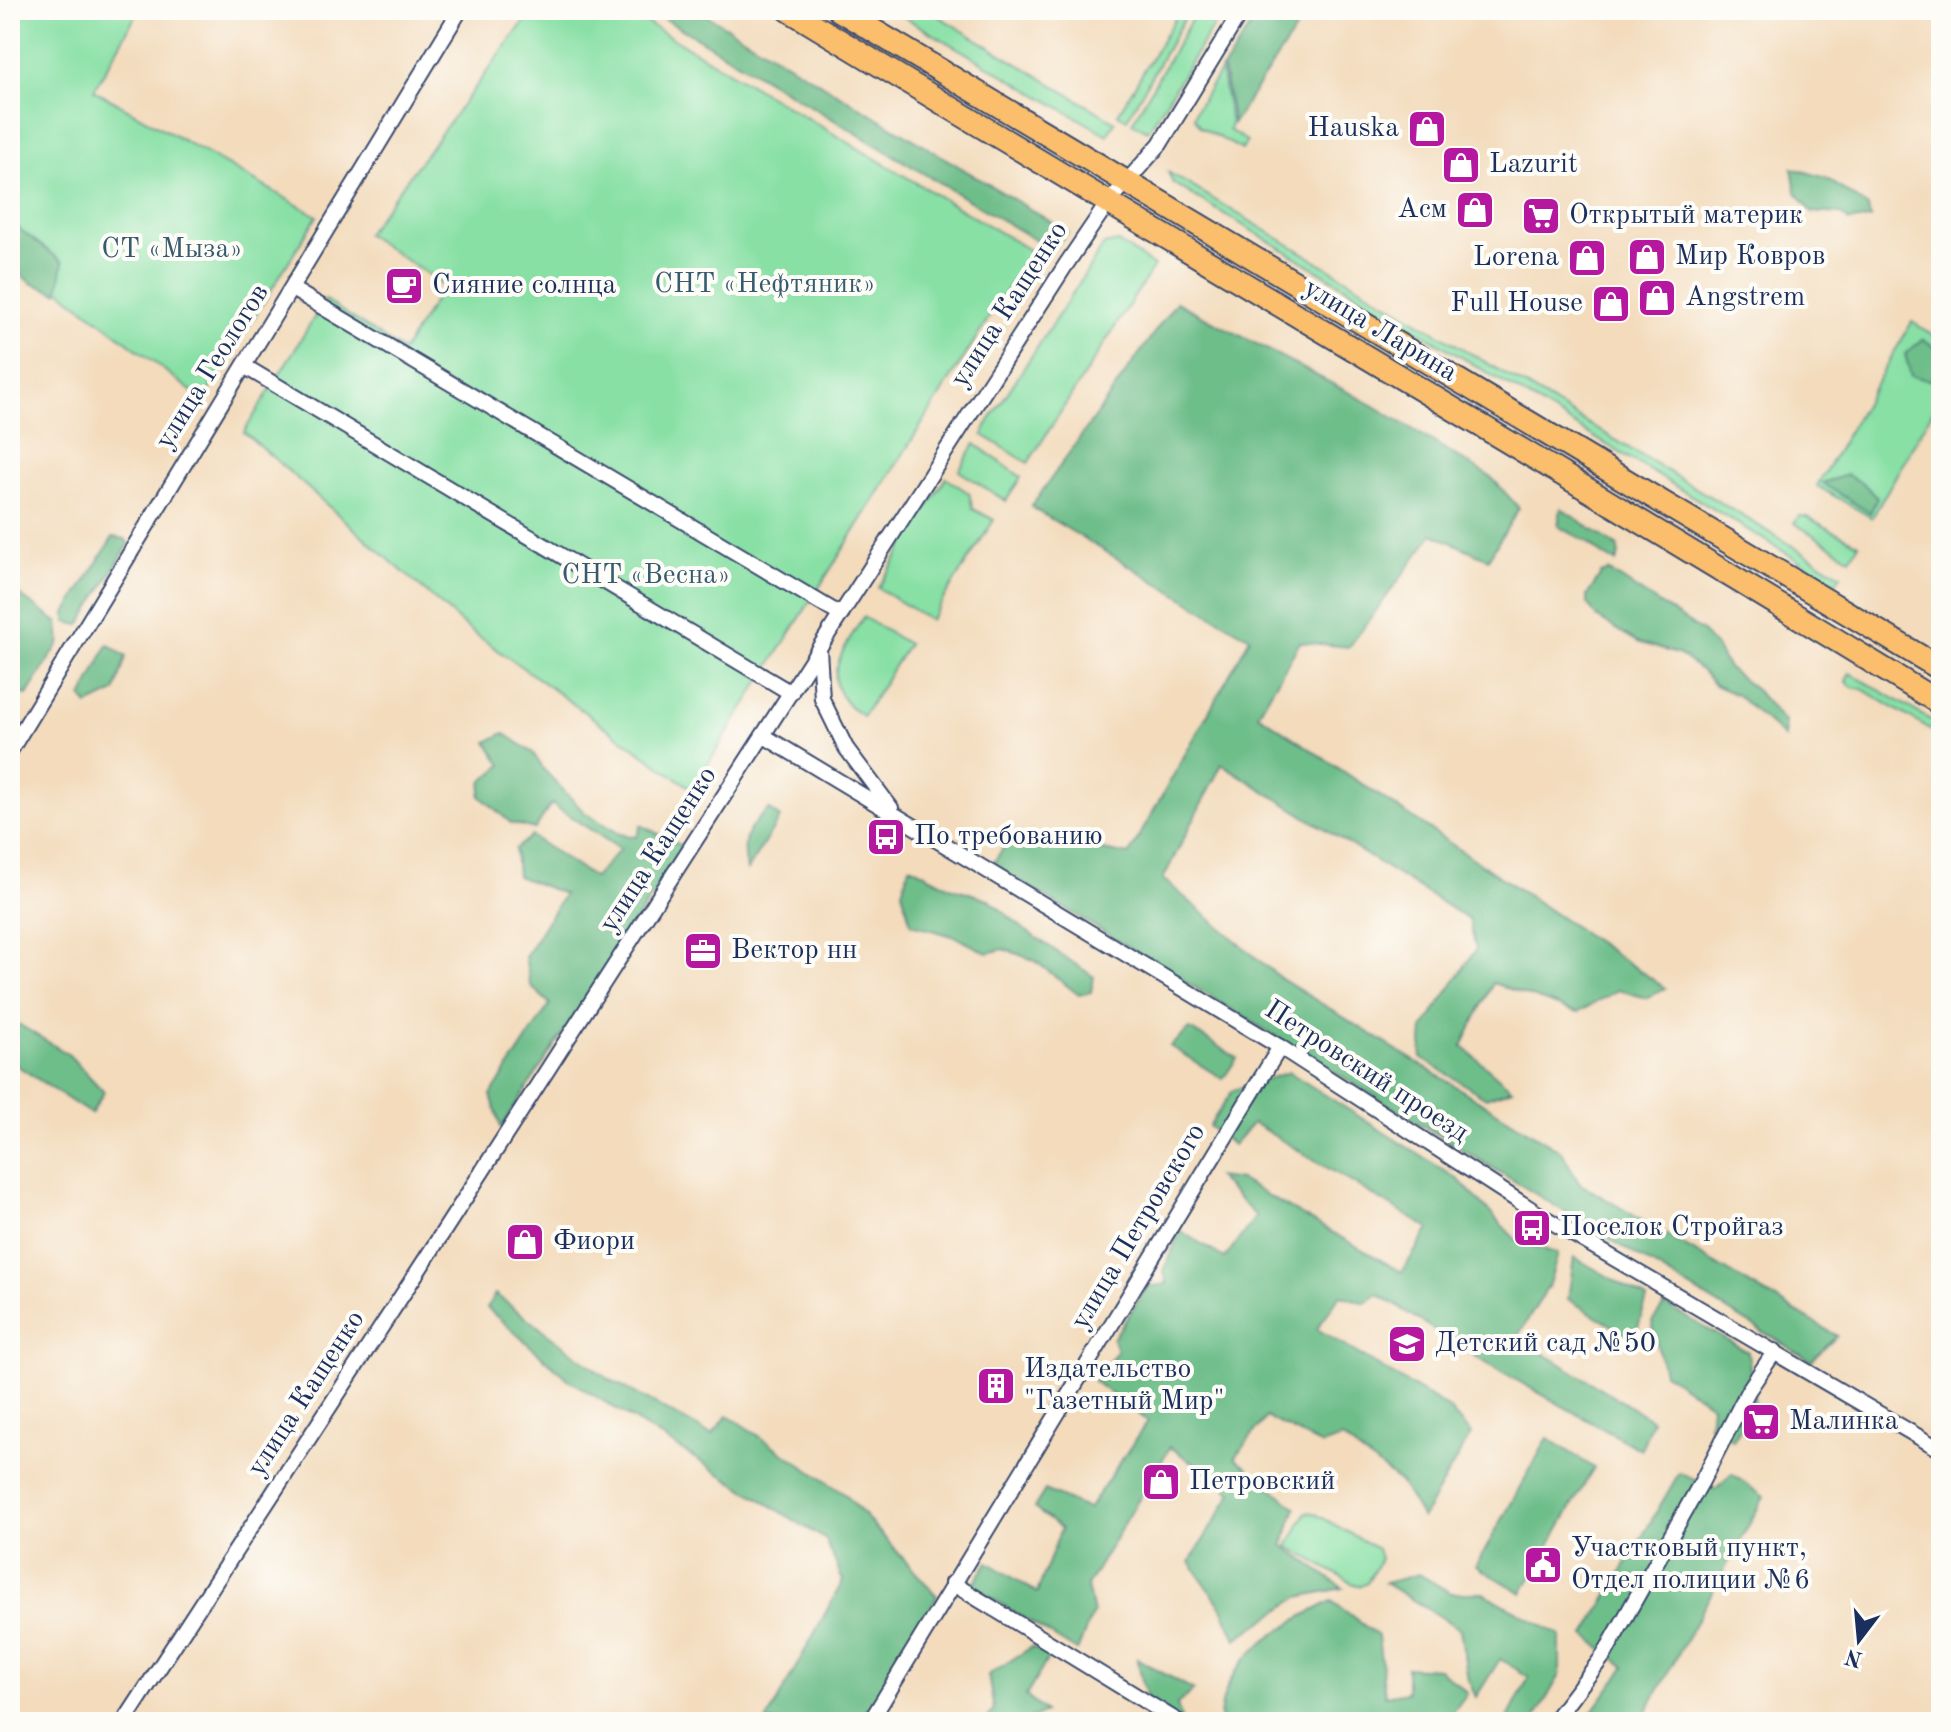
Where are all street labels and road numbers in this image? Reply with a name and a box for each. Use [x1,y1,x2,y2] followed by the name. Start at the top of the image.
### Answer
[946,217,1074,393] street label: улица Кащенко
[1298,274,1462,388] street label: улица Ларина
[151,280,275,454] street label: улица Геологов
[595,762,723,938] street label: улица Кащенко
[1259,996,1473,1148] street label: Петровский проезд
[1067,1119,1211,1335] street label: улица Петровского
[243,1306,371,1482] street label: улица Кащенко

